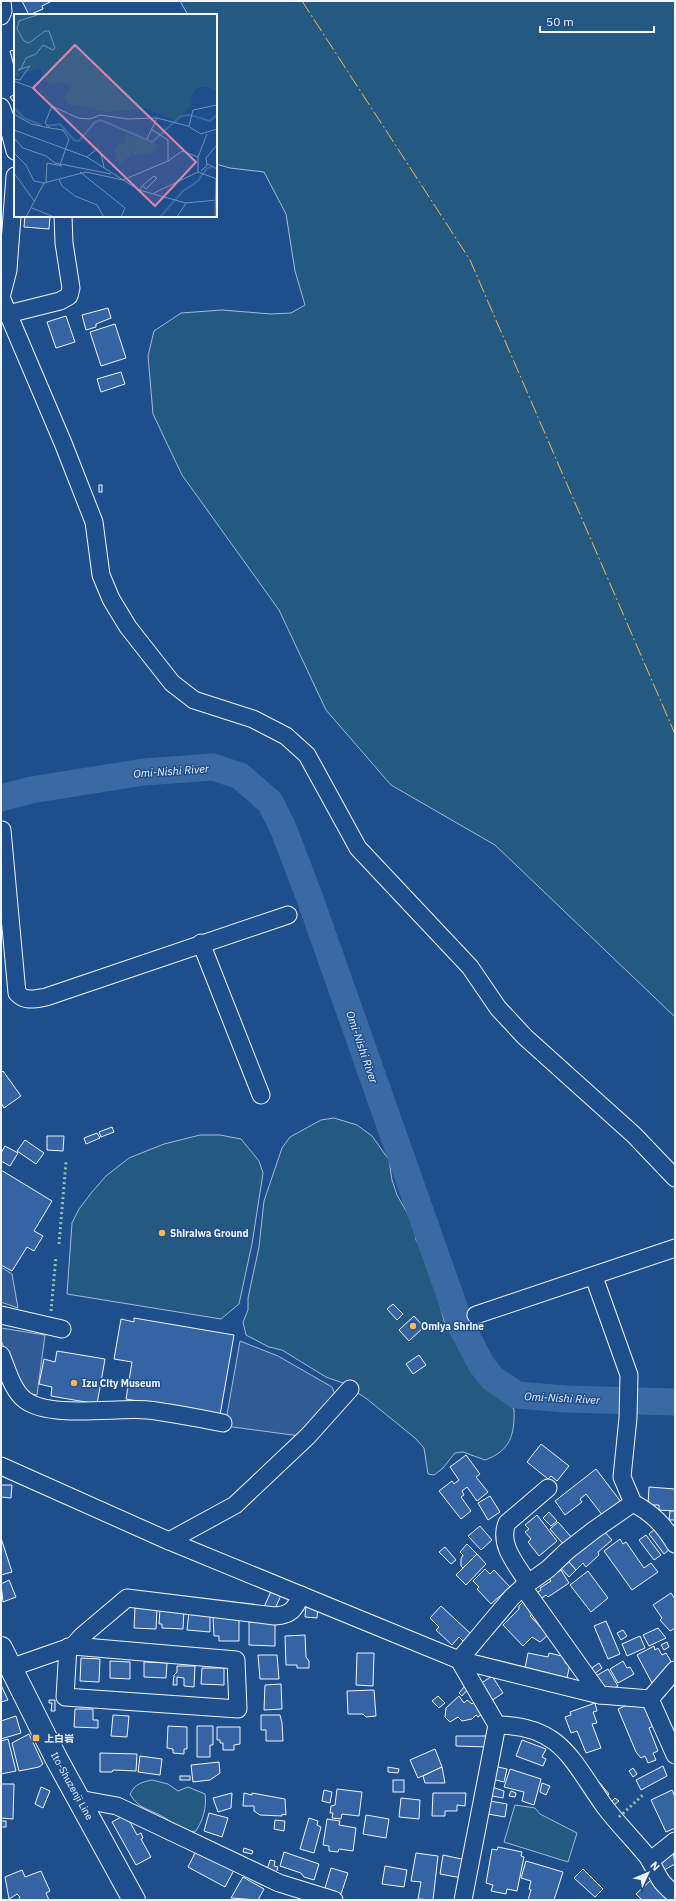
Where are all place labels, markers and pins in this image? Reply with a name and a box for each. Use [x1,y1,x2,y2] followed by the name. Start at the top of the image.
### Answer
[170,1227,249,1240] place label: Shiraiwa Ground
[157,1228,167,1238] marker: Shiraiwa Ground
[421,1320,484,1333] place label: Omiya Shrine
[408,1321,418,1331] marker: Omiya Shrine
[82,1377,160,1390] place label: Izu City Museum
[69,1378,79,1388] marker: Izu City Museum
[44,1732,74,1745] place label: 上白岩
[31,1733,41,1743] marker: 上白岩

